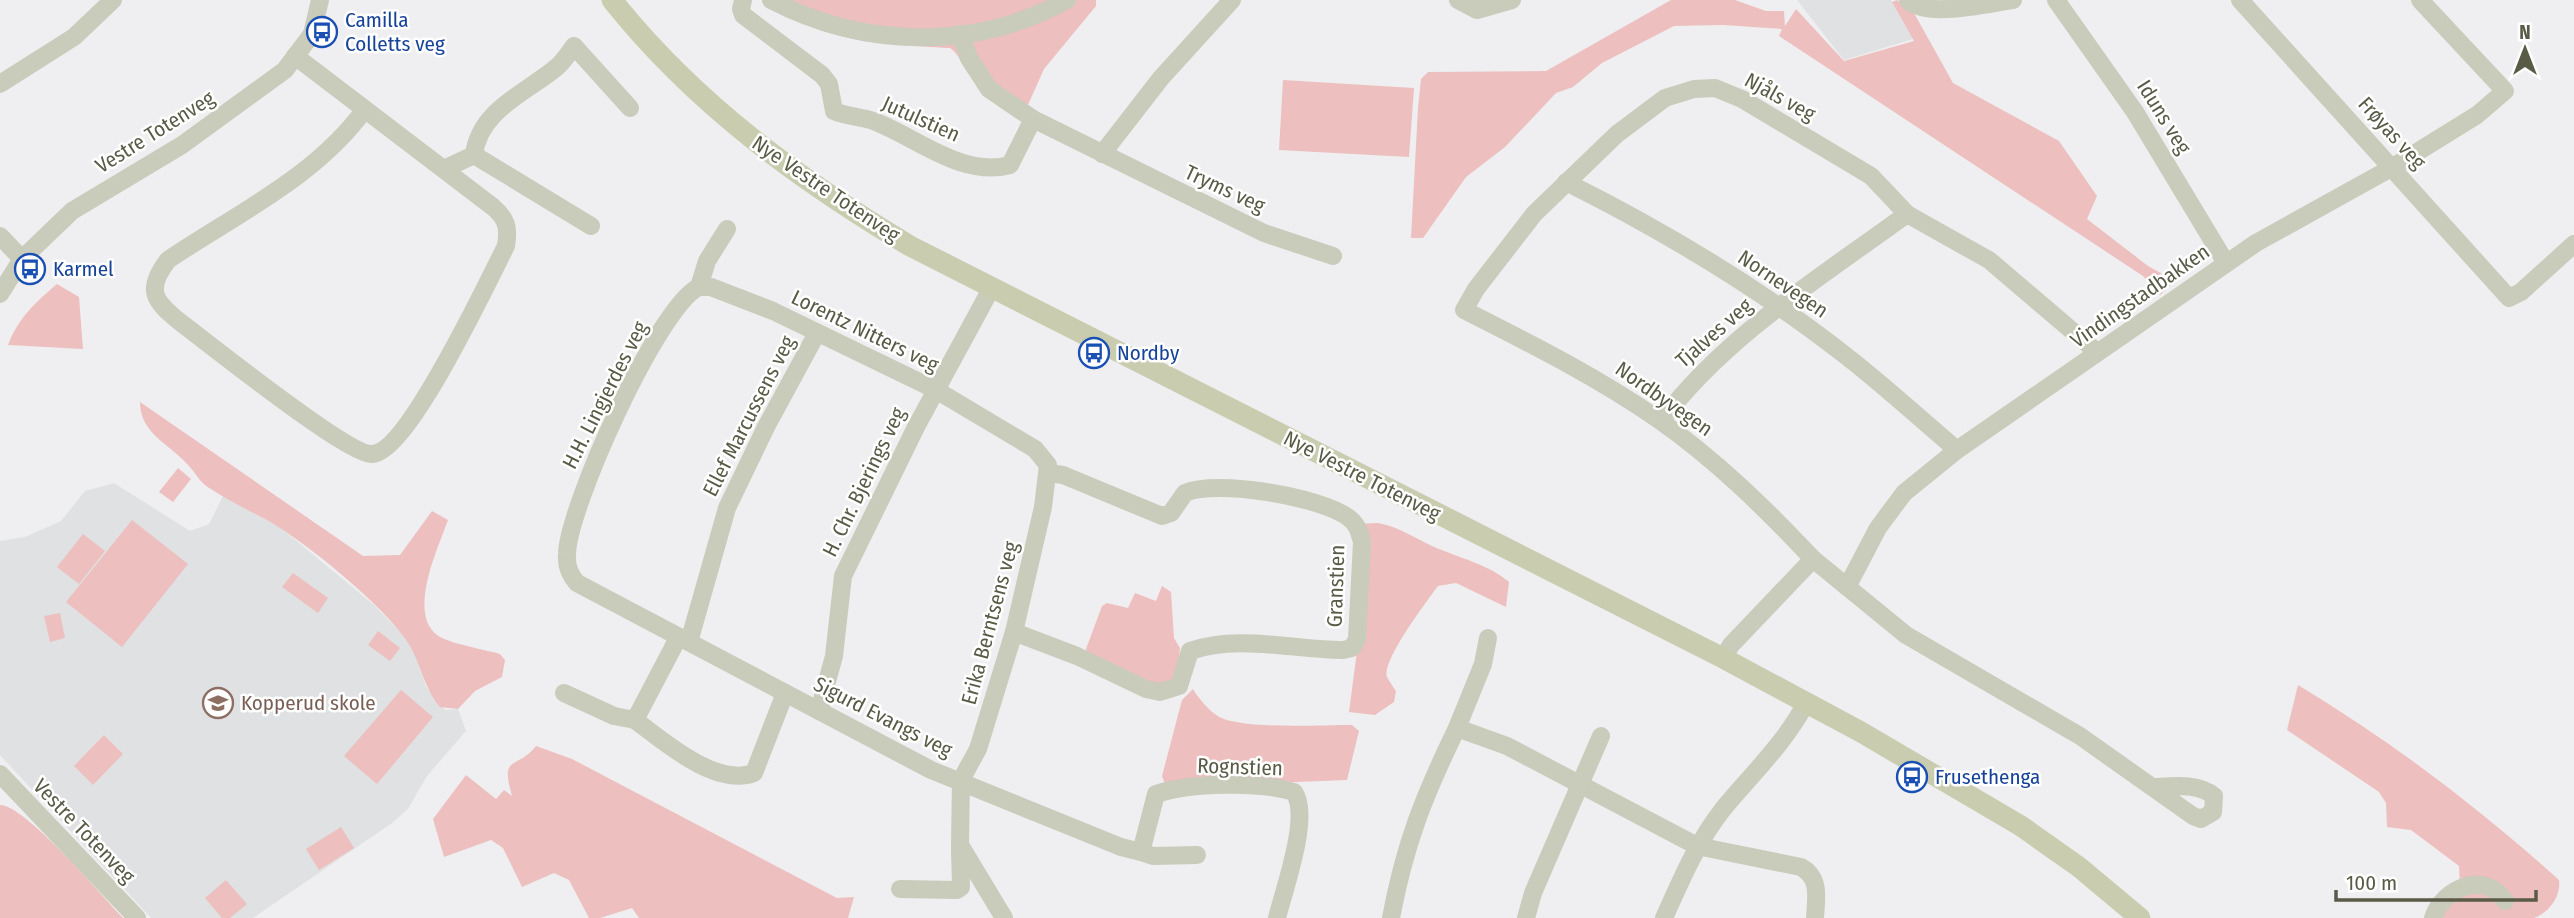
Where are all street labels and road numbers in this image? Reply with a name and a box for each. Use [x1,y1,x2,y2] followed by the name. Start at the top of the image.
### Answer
[1740,67,1820,127] street label: Njåls veg
[2131,75,2197,159] street label: Iduns veg
[91,85,219,179] street label: Vestre Totenveg
[878,90,964,148] street label: Jutulstien
[2353,91,2431,175] street label: Frøyas veg
[747,130,905,248] street label: Nye Vestre Totenveg
[1181,159,1269,219] street label: Tryms veg
[2065,238,2215,354] street label: Vindingstadbakken
[1733,244,1833,324] street label: Nornevegen
[787,284,943,378] street label: Lorentz Nitters veg
[1670,293,1758,373] street label: Tjalves veg
[557,317,653,473] street label: H.H. Lingjerdes veg
[697,331,801,501] street label: Ellef Marcussens veg
[1610,356,1718,442] street label: Nordbyvegen
[817,403,911,561] street label: H. Chr. Bjerings veg
[1279,425,1445,527] street label: Nye Vestre Totenveg
[956,538,1024,707] street label: Erika Berntsens veg
[1322,544,1350,628] street label: Granstien
[809,671,957,763] street label: Sigurd Evangs veg
[1197,753,1283,781] street label: Rognstien
[28,773,140,889] street label: Vestre Totenveg

